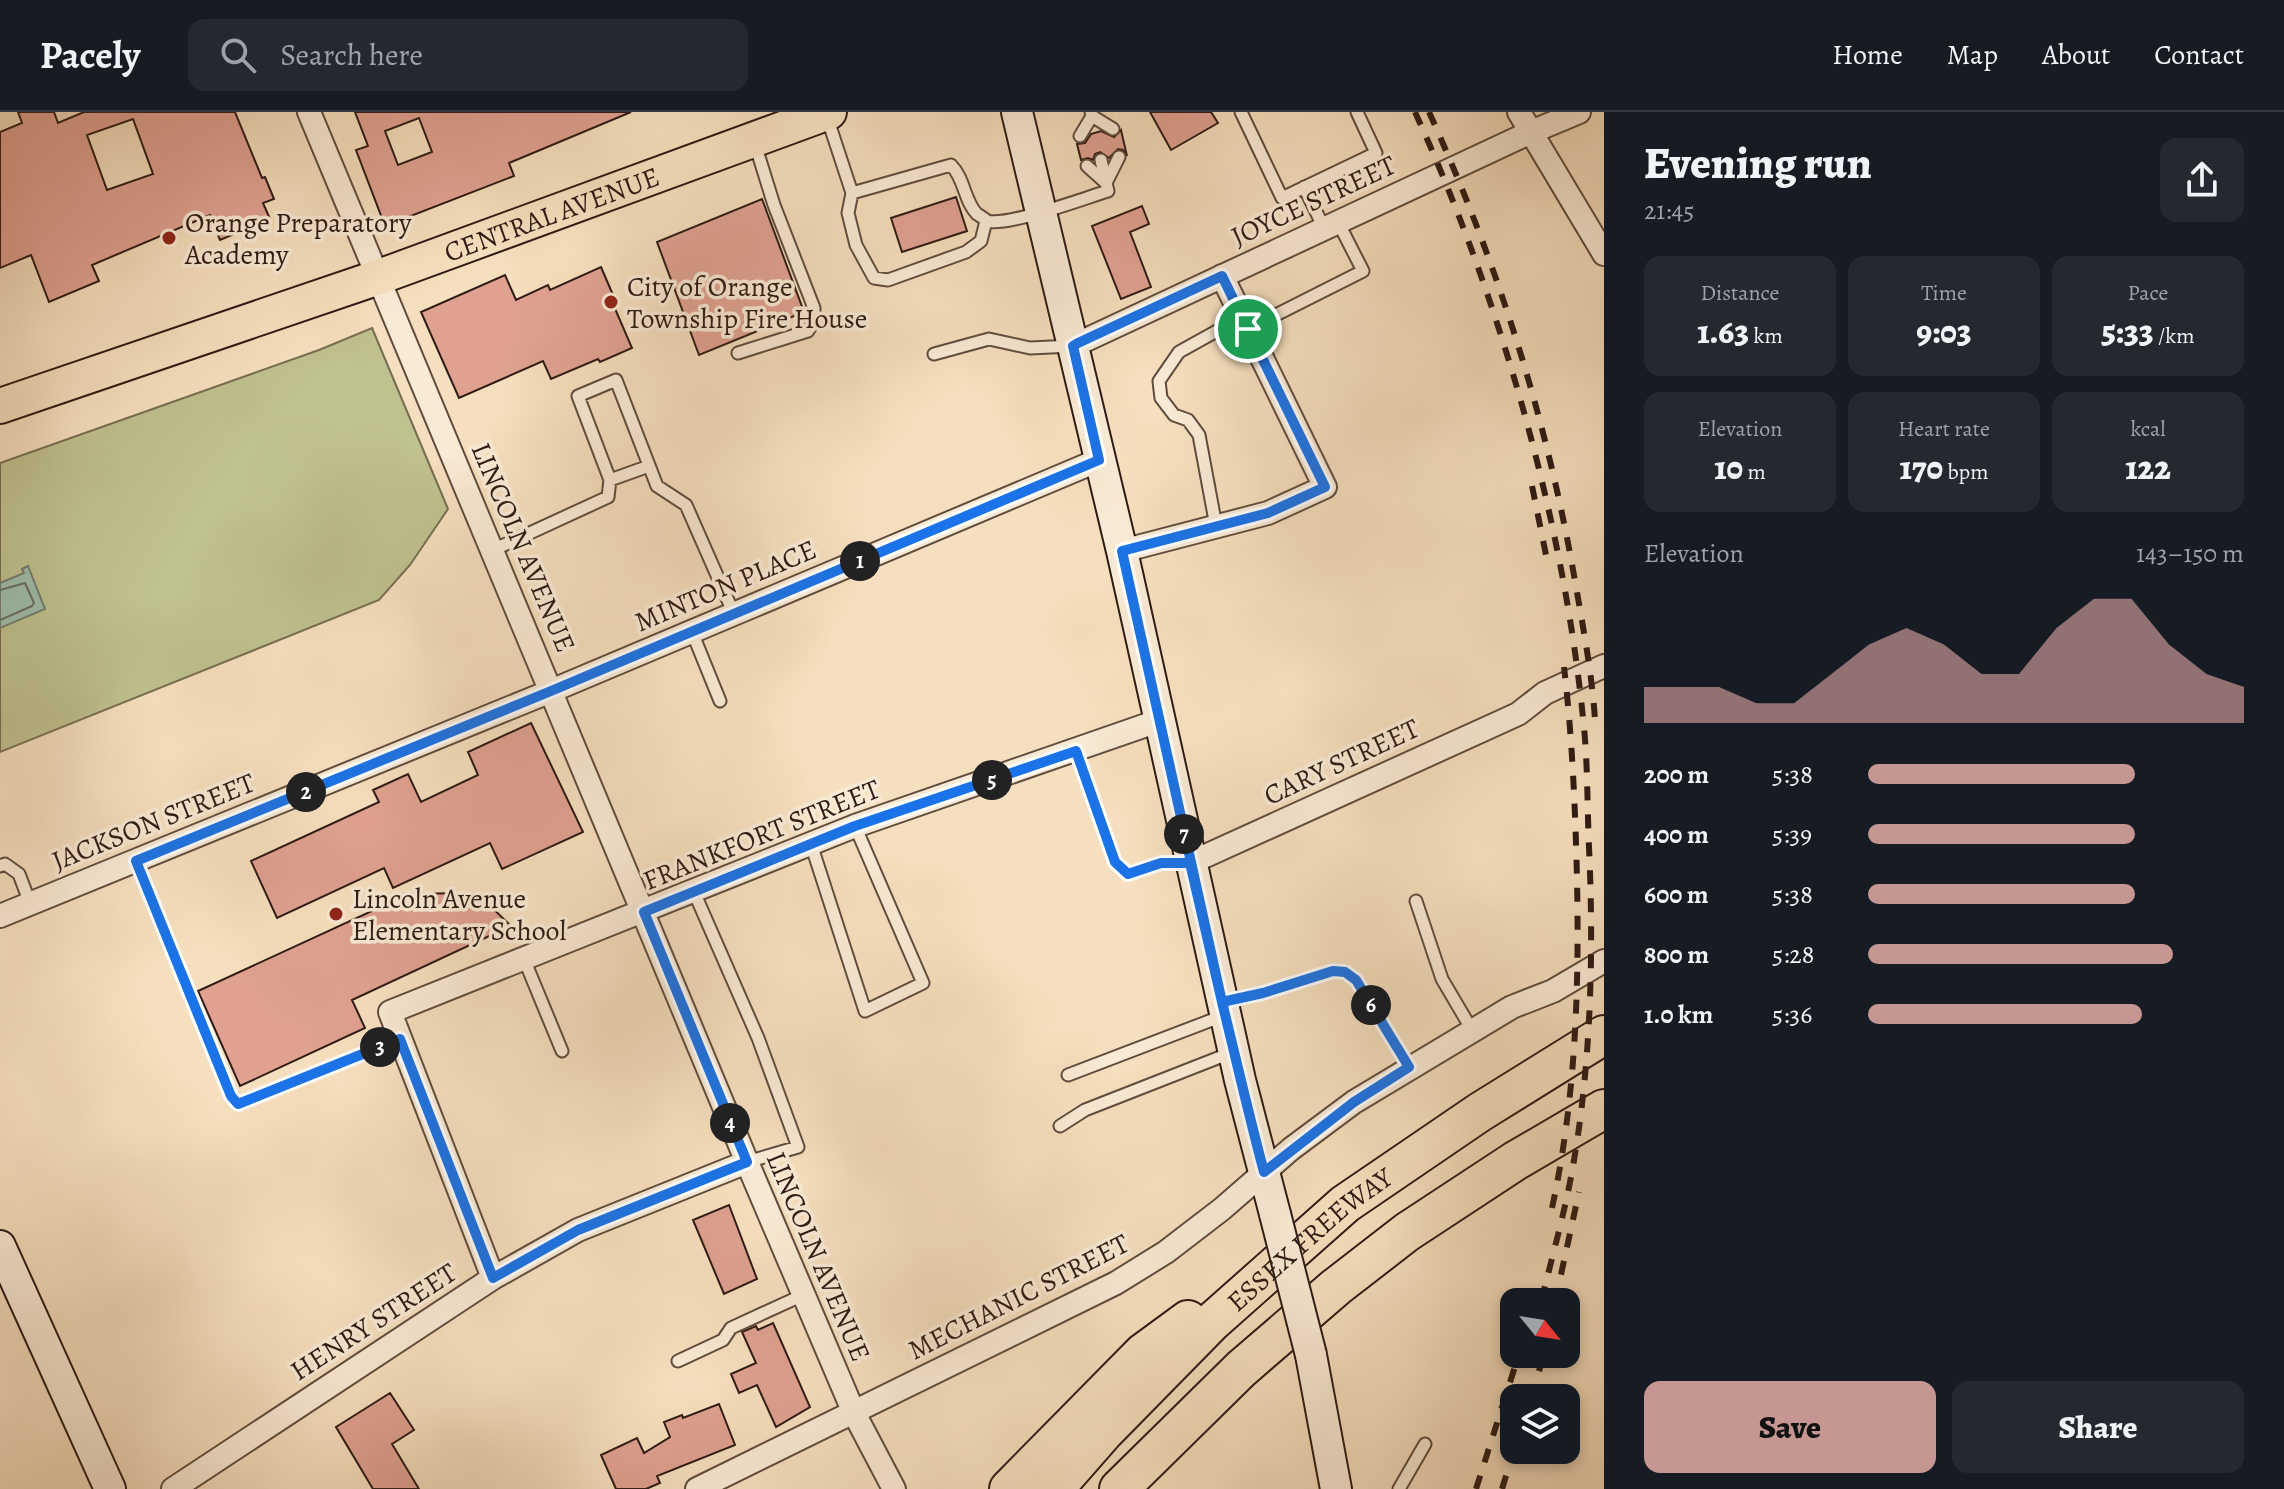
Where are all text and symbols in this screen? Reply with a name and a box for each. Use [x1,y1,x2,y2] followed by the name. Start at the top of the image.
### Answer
[188,19,748,91] search box
[40,29,140,81] text: Pacely
[216,33,260,77] icon: search
[280,35,423,75] text: Search here
[1832,36,1903,74] text: Home
[1947,36,1998,74] text: Map
[2042,36,2110,74] text: About
[2154,36,2244,74] text: Contact
[1644,133,1872,193] text: Evening run
[2160,138,2244,222] button: share
[1225,146,1402,256] street label: JOYCE STREET
[439,158,665,272] street label: CENTRAL AVENUE
[1644,193,1694,228] text: 21:45
[184,204,412,274] place label: Orange Preparatory Academy
[160,229,178,247] marker: Orange Preparatory Academy
[627,268,867,338] place label: City of Orange Township Fire House
[1701,278,1779,308] text: Distance
[1921,278,1967,308] text: Time
[2128,278,2168,308] text: Pace
[602,293,620,311] marker: City of Orange Township Fire House
[1214,295,1282,363] pin
[1226,307,1270,351] icon: arrive
[1697,308,1749,355] text: 1.63
[1916,308,1972,355] text: 9:03
[2101,308,2154,355] text: 5:33
[1749,321,1783,351] text: km
[2154,321,2195,351] text: /km
[1698,414,1782,444] text: Elevation
[1898,414,1990,444] text: Heart rate
[2130,414,2166,444] text: kcal
[462,437,584,658] street label: LINCOLN AVENUE
[1714,444,1743,491] text: 10
[1899,444,1943,491] text: 170
[2125,444,2171,491] text: 122
[1743,457,1766,487] text: m
[1943,457,1989,487] text: bpm
[629,531,822,641] street label: MINTON PLACE
[1644,536,1744,571] text: Elevation
[2136,536,2244,571] text: 143–150 m
[840,541,880,581] pin: 1
[856,546,864,576] text: 1
[1258,709,1425,814] street label: CARY STREET
[1644,757,1709,792] text: 200 m
[1772,757,1813,792] text: 5:38
[972,760,1012,800] pin: 5
[46,764,260,880] street label: JACKSON STREET
[987,765,997,795] text: 5
[637,770,886,900] street label: FRANKFORT STREET
[286,772,326,812] pin: 2
[301,777,311,807] text: 2
[1164,814,1204,854] pin: 7
[1644,817,1709,852] text: 400 m
[1772,817,1812,852] text: 5:39
[1179,819,1189,849] text: 7
[1644,877,1709,912] text: 600 m
[1772,877,1813,912] text: 5:38
[352,880,567,950] place label: Lincoln Avenue Elementary School
[327,905,345,923] marker: Lincoln Avenue Elementary School
[1644,937,1709,972] text: 800 m
[1772,937,1814,972] text: 5:28
[1351,985,1391,1025] pin: 6
[1366,990,1376,1020] text: 6
[1644,997,1713,1032] text: 1.0 km
[1772,997,1812,1032] text: 5:36
[360,1027,400,1067] pin: 3
[375,1032,385,1062] text: 3
[710,1103,750,1143] pin: 4
[725,1108,735,1138] text: 4
[757,1146,879,1367] street label: LINCOLN AVENUE
[1219,1158,1401,1321] street label: ESSEX FREEWAY
[901,1225,1135,1369] street label: MECHANIC STREET
[283,1254,464,1390] street label: HENRY STREET
[1500,1288,1580,1368] north arrow
[1500,1288,1580,1464] map controls
[1644,1381,1936,1473] button: Save
[1952,1381,2244,1473] button: Share
[1500,1384,1580,1464] button: layers

